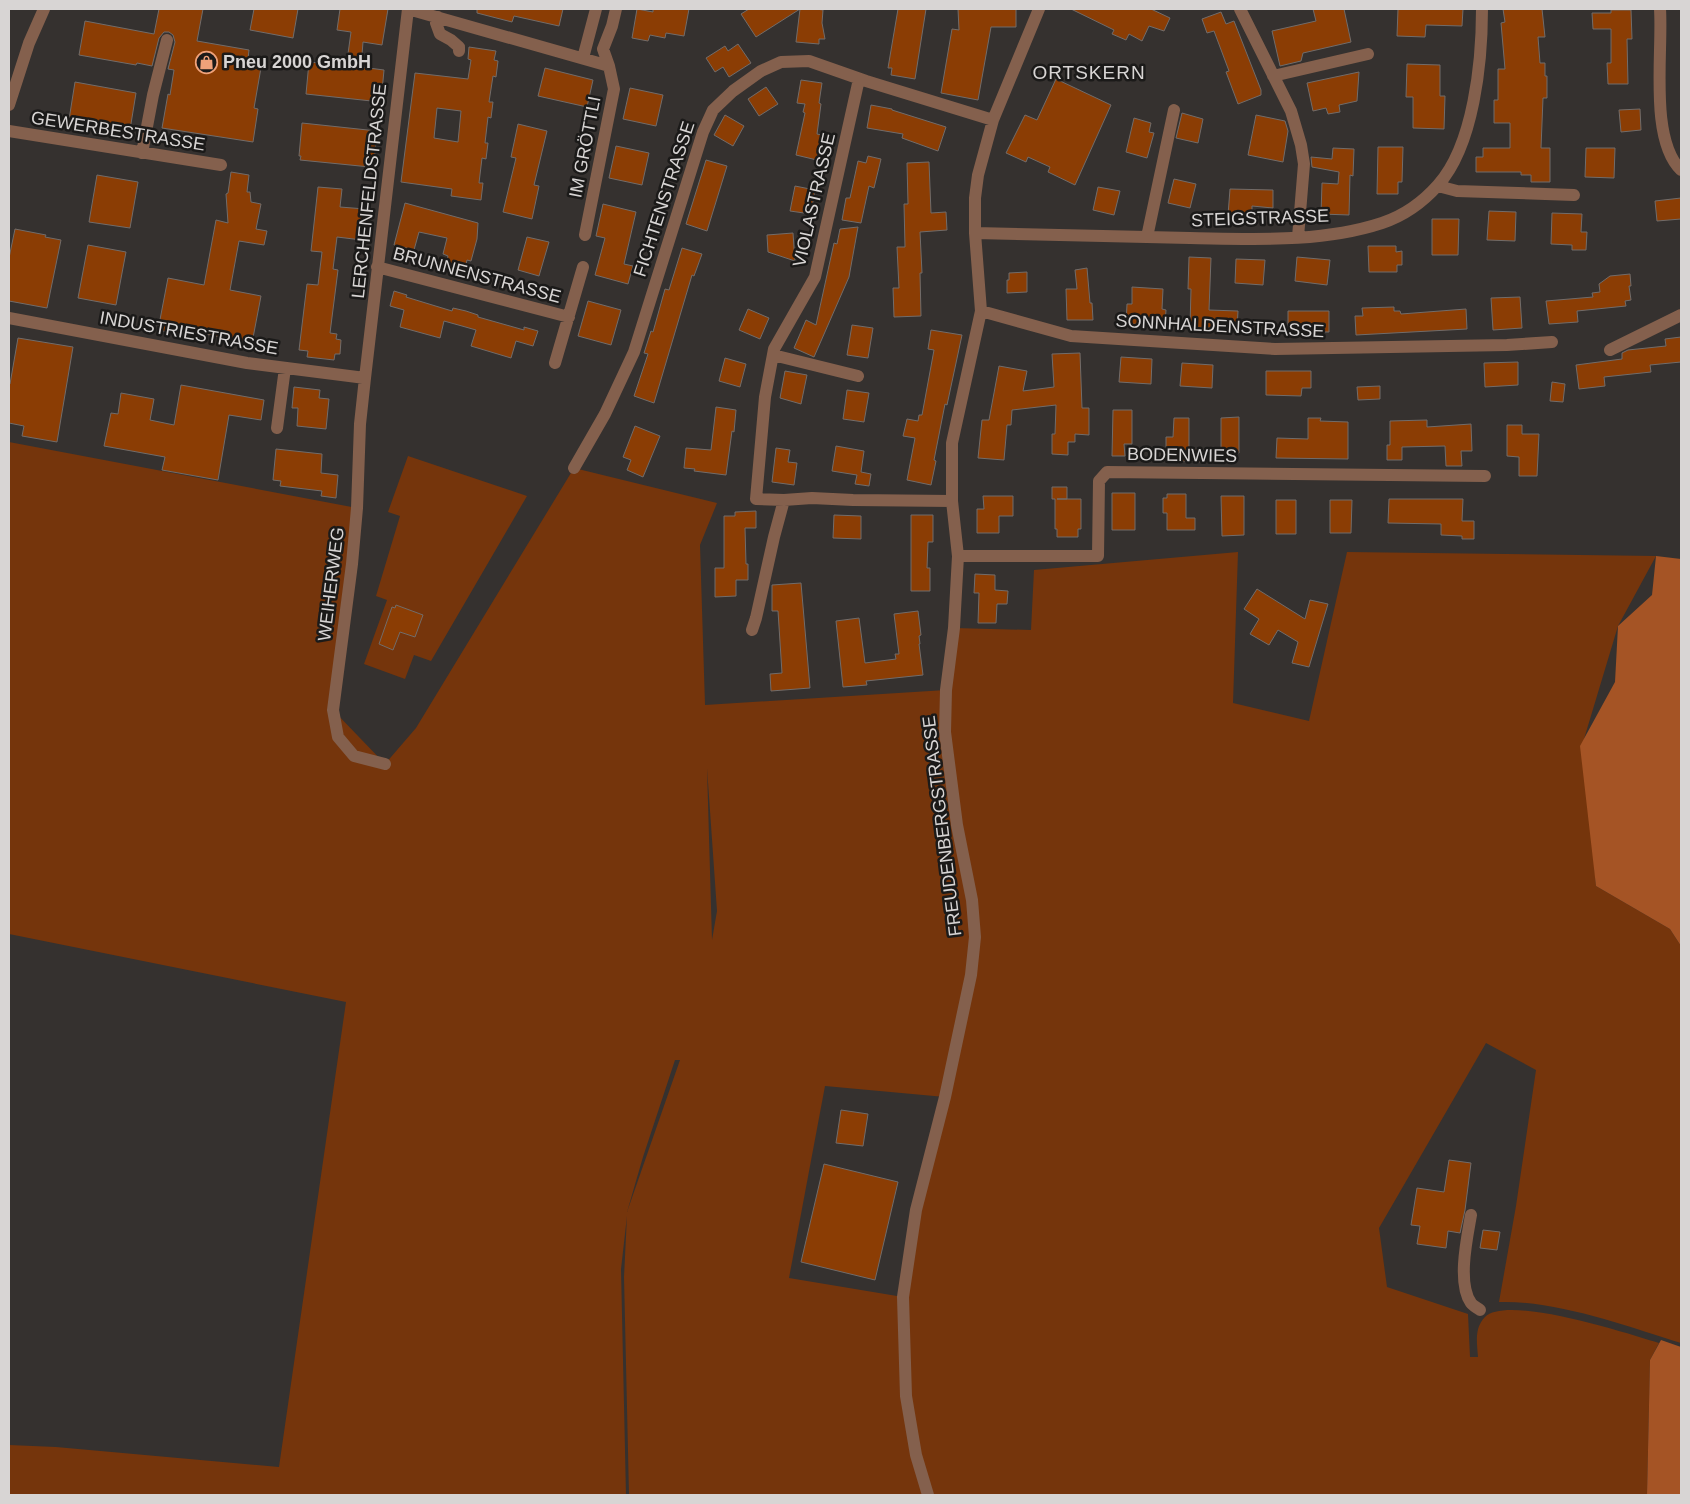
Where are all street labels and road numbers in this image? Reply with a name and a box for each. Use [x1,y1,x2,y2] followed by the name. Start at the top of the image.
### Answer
[348,83,390,299] street label: LERCHENFELDSTRASSE
[565,95,605,199] street label: IM GRÖTTLI
[29,107,207,155] street label: GEWERBESTRASSE
[629,119,699,279] street label: FICHTENSTRASSE
[789,131,839,269] street label: VIOLASTRASSE
[1191,206,1329,230] street label: STEIGSTRASSE
[391,243,563,307] street label: BRUNNENSTRASSE
[98,307,280,359] street label: INDUSTRIESTRASSE
[1115,311,1325,341] street label: SONNHALDENSTRASSE
[1127,444,1237,466] street label: BODENWIES
[314,526,348,642] street label: WEIHERWEG
[919,715,965,937] street label: FREUDENBERGSTRASSE

